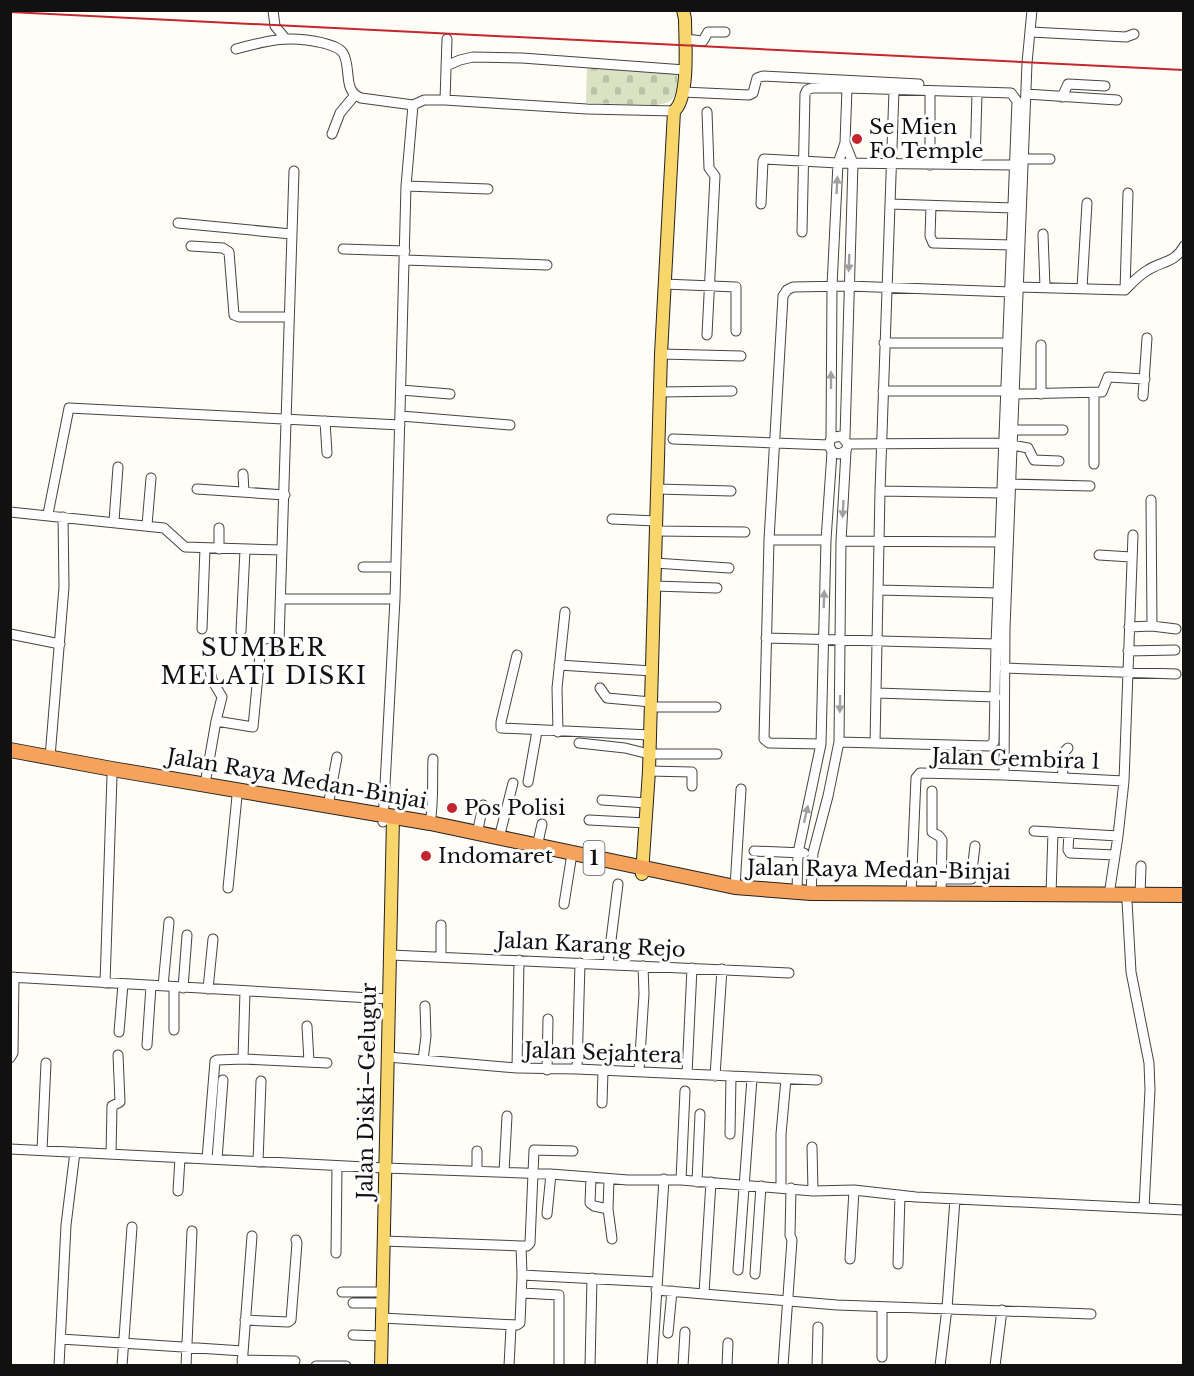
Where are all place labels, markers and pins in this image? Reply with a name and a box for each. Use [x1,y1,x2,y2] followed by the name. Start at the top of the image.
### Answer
[869,114,984,164] place label: Se Mien Fo Temple
[850,132,864,146] marker: Se Mien Fo Temple
[464,795,565,821] place label: Pos Polisi
[445,801,459,815] marker: Pos Polisi
[438,843,553,869] place label: Indomaret
[419,849,433,863] marker: Indomaret

